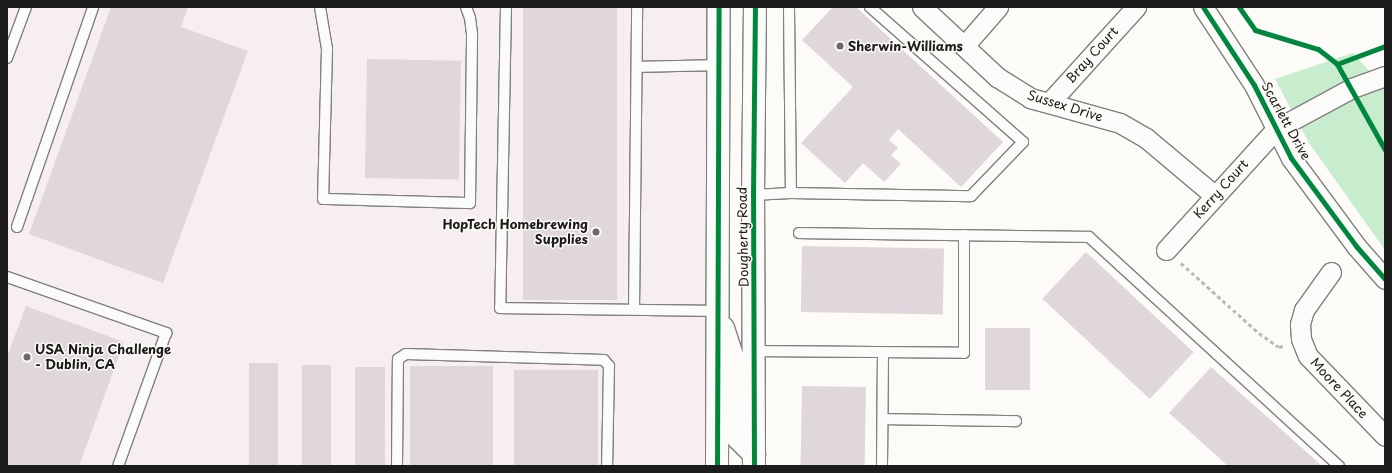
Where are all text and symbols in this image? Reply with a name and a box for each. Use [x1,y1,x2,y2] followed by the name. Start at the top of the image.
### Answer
[1063,23,1121,87] street label: Bray Court
[848,38,963,54] place label: Sherwin-Williams
[835,41,845,51] marker: Sherwin-Williams
[1258,79,1314,163] street label: Scarlett Drive
[1025,87,1105,125] street label: Sussex Drive
[1190,156,1252,222] street label: Kerry Court
[734,186,752,288] street label: Dougherty Road
[442,217,588,248] place label: HopTech Homebrewing Supplies
[591,227,601,237] marker: HopTech Homebrewing Supplies
[35,342,169,373] place label: USA Ninja Challenge - Dublin, CA
[22,352,32,362] marker: USA Ninja Challenge - Dublin, CA
[1307,354,1371,422] street label: Moore Place

